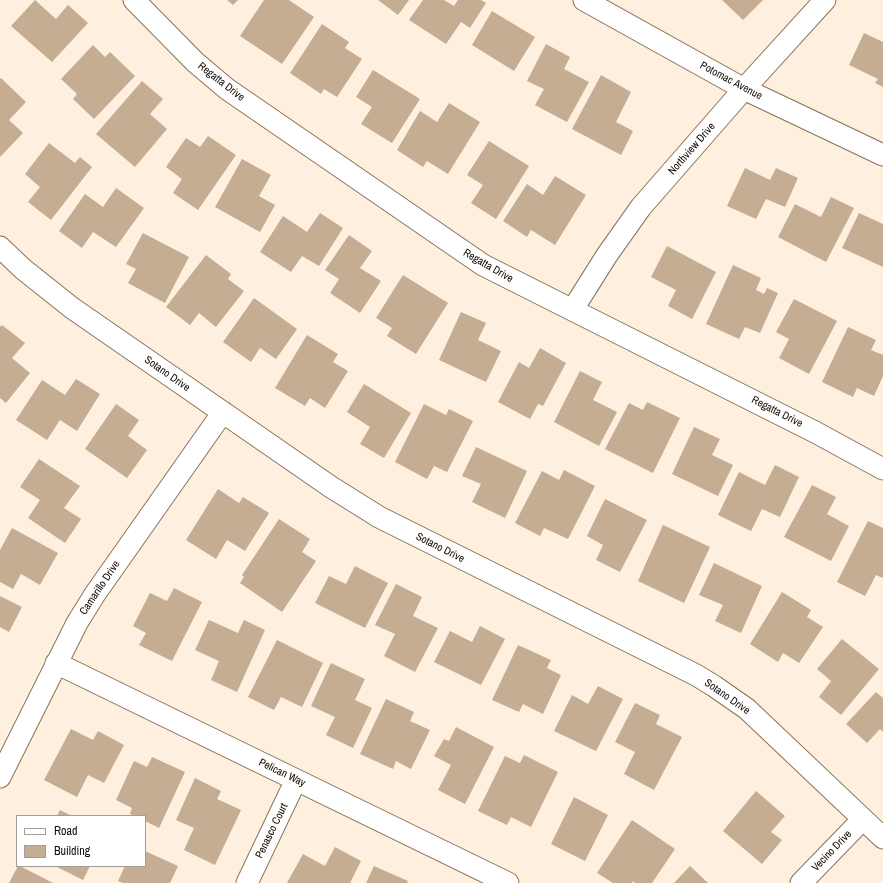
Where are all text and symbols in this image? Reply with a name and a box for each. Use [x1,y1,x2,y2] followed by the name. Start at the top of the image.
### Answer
[698,59,764,103] street label: Potomac Avenue
[195,60,247,104] street label: Regatta Drive
[666,120,718,178] street label: Northview Drive
[461,246,515,286] street label: Regatta Drive
[142,353,192,395] street label: Sotano Drive
[749,393,805,431] street label: Regatta Drive
[414,530,466,566] street label: Sotano Drive
[77,558,123,618] street label: Camarillo Drive
[702,676,752,718] street label: Sotano Drive
[257,756,307,790] street label: Pelican Way
[253,801,291,861] street label: Penasco Court
[16,815,146,867] legend
[54,823,78,839] text: Road
[809,828,855,874] street label: Vecino Drive
[54,843,90,859] text: Building

